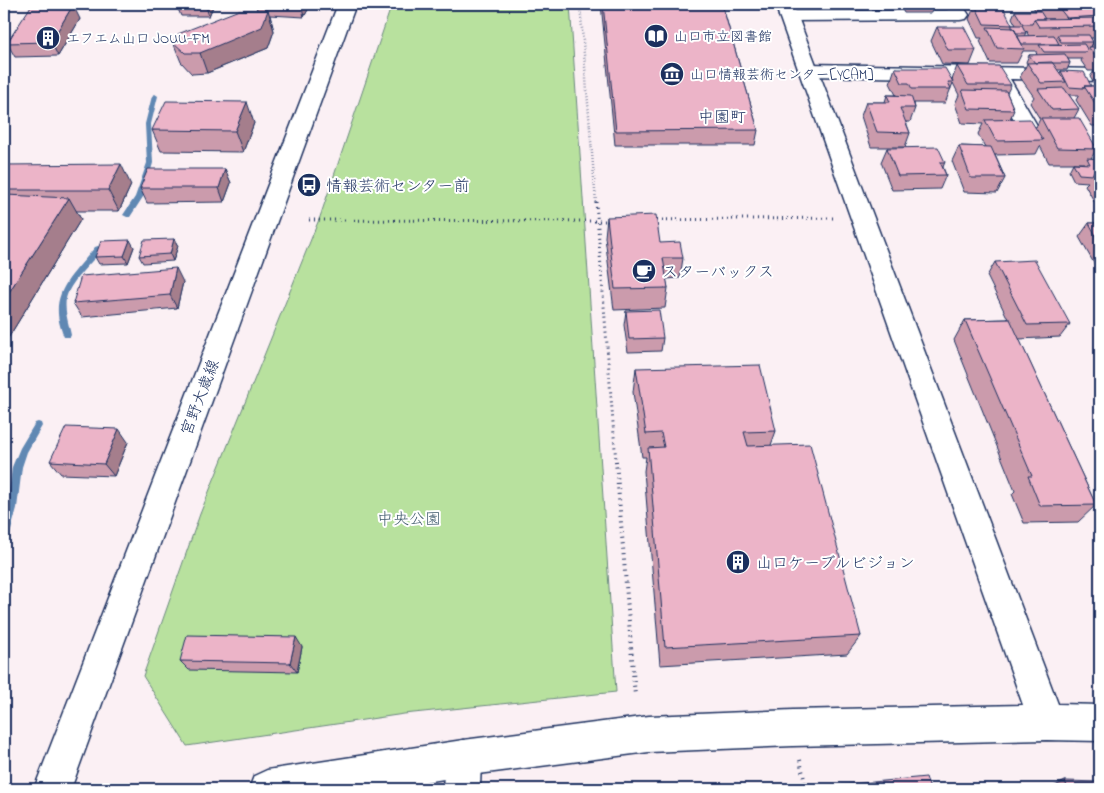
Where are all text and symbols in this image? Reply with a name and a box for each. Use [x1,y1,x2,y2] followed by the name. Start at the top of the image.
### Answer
[643,23,669,49] library icon: 山口市立図書館
[35,25,61,51] building icon: エフエム山口 JOUU-FM
[674,27,772,48] place label: 山口市立図書館
[66,29,210,50] place label: エフエム山口 JOUU-FM
[659,61,685,87] museum icon: 山口情報芸術センター[YCAM]
[690,65,873,86] place label: 山口情報芸術センター[YCAM]
[698,106,746,130] district label: 中園町
[296,172,322,198] bus stop icon: 情報芸術センター前
[326,175,469,199] place label: 情報芸術センター前
[631,258,657,284] cafe icon: スターバックス
[662,261,774,285] place label: スターバックス
[175,356,226,439] street label: 宮野大歳線
[377,508,441,532] park label: 中央公園
[725,549,751,575] building icon: 山口ケーブルビジョン
[756,552,915,576] place label: 山口ケーブルビジョン

